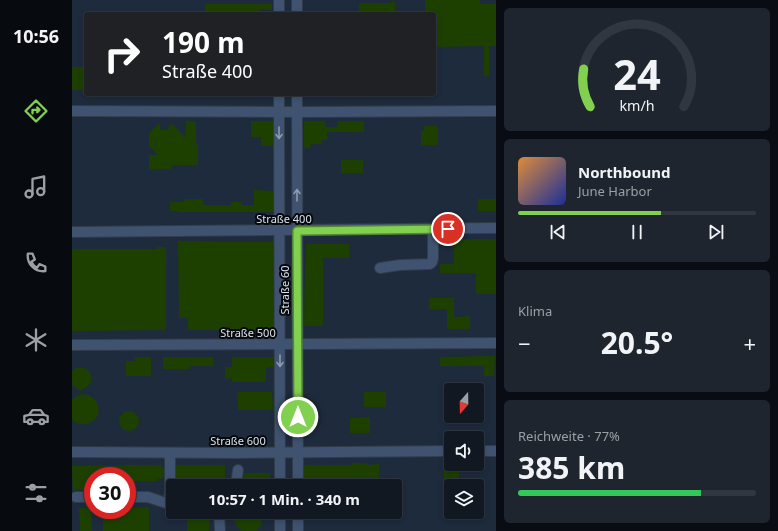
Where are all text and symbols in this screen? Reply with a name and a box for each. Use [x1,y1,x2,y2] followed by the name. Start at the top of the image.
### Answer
[162,23,245,61] text: 190 m
[13,24,59,48] text: 10:56
[96,28,148,80] icon: right
[613,46,661,102] text: 24
[162,59,253,83] text: Straße 400
[619,96,655,115] text: km/h
[22,97,50,125] icon: directions
[275,126,283,139] one-way arrow
[578,162,670,182] text: Northbound
[22,173,50,201] icon: music
[578,182,652,200] text: June Harbor
[293,189,301,202] one-way arrow
[256,211,312,226] street label: Straße 400
[431,212,465,246] pin
[437,218,459,240] icon: arrive
[547,221,569,243] icon: previous
[626,221,648,243] icon: pause
[705,221,727,243] icon: next
[22,249,50,277] icon: phone
[277,265,292,315] street label: Straße 60
[518,302,552,320] text: Klima
[601,322,673,363] text: 20.5°
[220,325,276,340] street label: Straße 500
[22,326,50,354] icon: climate
[518,328,531,358] text: −
[743,328,756,358] text: +
[276,354,284,367] one-way arrow
[444,383,484,423] north arrow
[444,383,484,519] map controls
[277,396,319,438] position arrow
[22,402,50,430] icon: car
[518,427,620,445] text: Reichweite · 77%
[444,431,484,471] button: sound
[210,433,266,448] street label: Straße 600
[518,447,625,488] text: 385 km
[84,467,136,519] speed limit sign: 30
[22,479,50,507] icon: filters
[444,479,484,519] button: layers
[208,489,360,509] text: 10:57 · 1 Min. · 340 m

